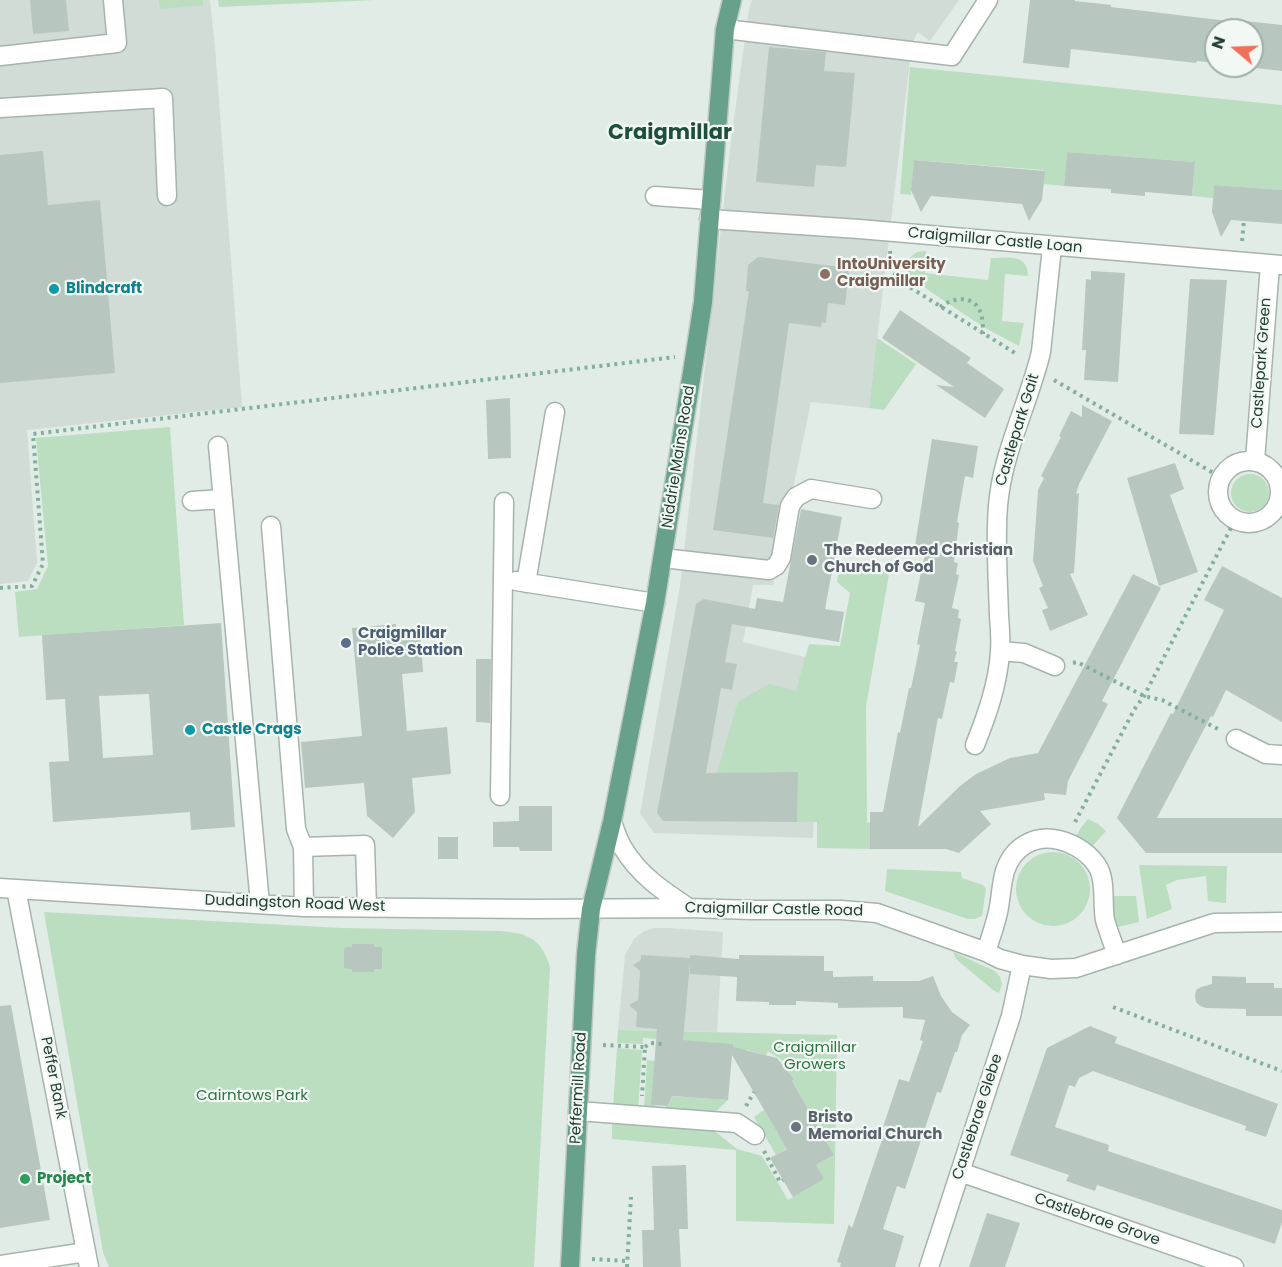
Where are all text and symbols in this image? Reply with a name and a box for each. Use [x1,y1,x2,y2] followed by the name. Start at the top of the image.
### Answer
[1204,18,1264,78] north arrow
[1206,33,1231,52] text: N
[608,121,732,147] district label: Craigmillar
[907,224,1083,258] street label: Craigmillar Castle Loan
[837,256,946,291] place label: IntoUniversity Craigmillar
[818,267,832,281] marker: IntoUniversity Craigmillar
[66,280,142,298] place label: Blindcraft
[47,282,61,296] marker: Blindcraft
[1248,297,1276,429] street label: Castlepark Green
[992,372,1044,488] street label: Castlepark Gait
[659,384,699,530] street label: Niddrie Mains Road
[824,542,1013,577] place label: The Redeemed Christian Church of God
[805,553,819,567] marker: The Redeemed Christian Church of God
[358,625,463,660] place label: Craigmillar Police Station
[339,636,353,650] marker: Craigmillar Police Station
[202,721,302,739] place label: Castle Crags
[183,723,197,737] marker: Castle Crags
[204,892,386,916] street label: Duddingston Road West
[685,899,863,921] street label: Craigmillar Castle Road
[567,1031,591,1145] street label: Peffermill Road
[36,1035,70,1121] street label: Peffer Bank
[773,1039,857,1074] park label: Craigmillar Growers
[949,1052,1007,1182] street label: Castlebrae Glebe
[196,1087,308,1105] park label: Cairntows Park
[808,1109,942,1144] place label: Bristo Memorial Church
[789,1120,803,1134] marker: Bristo Memorial Church
[37,1170,91,1188] place label: Project
[18,1172,32,1186] marker: Project
[1032,1190,1162,1250] street label: Castlebrae Grove

